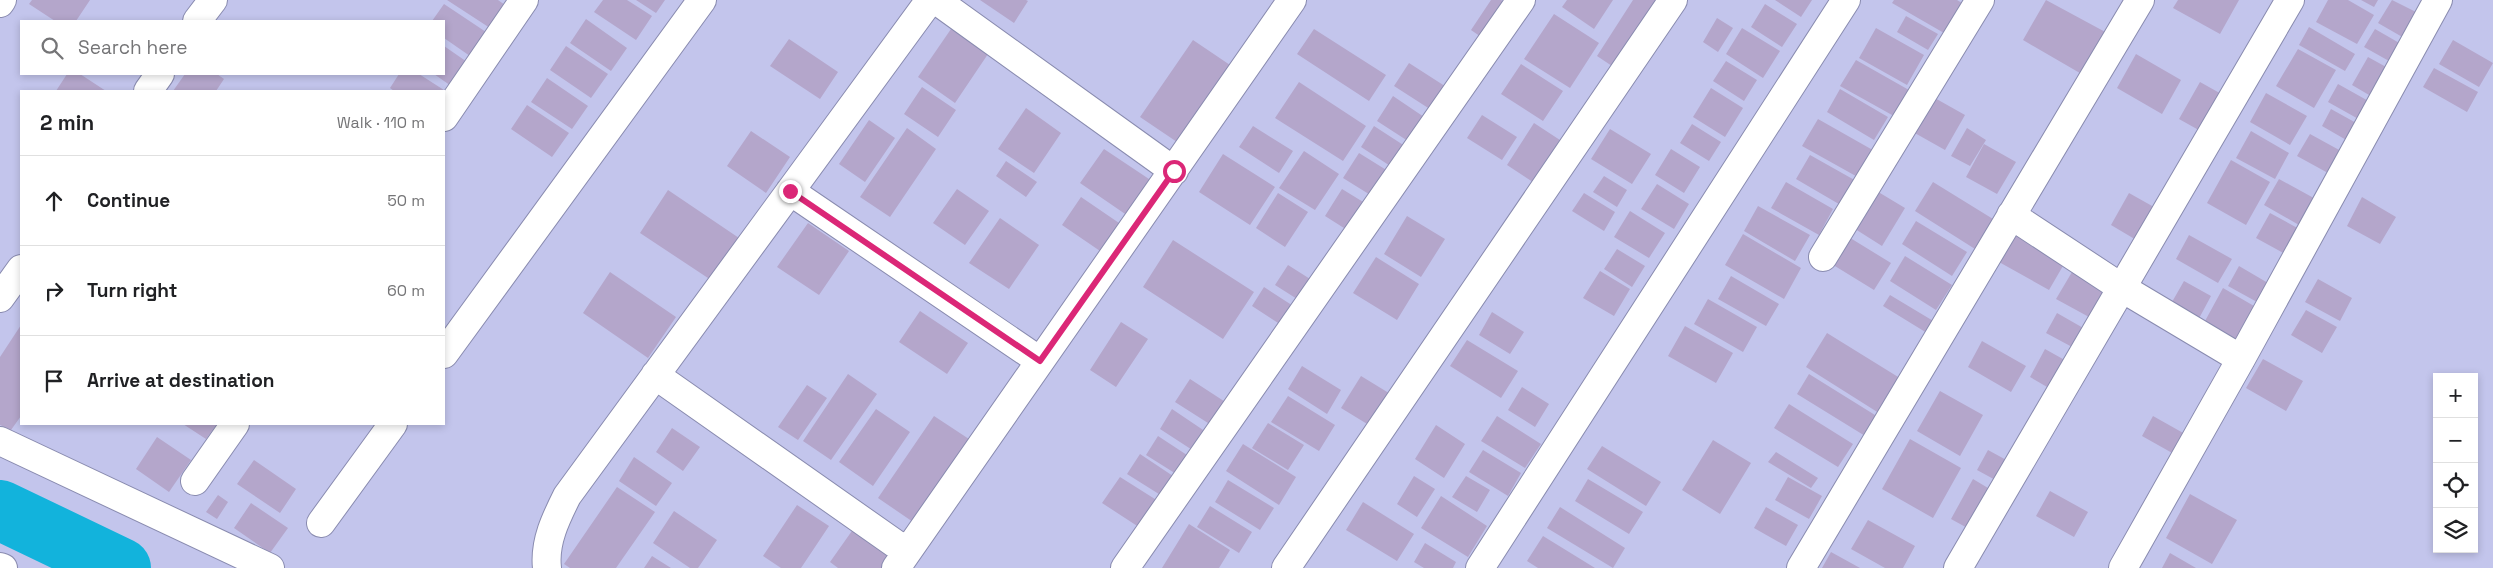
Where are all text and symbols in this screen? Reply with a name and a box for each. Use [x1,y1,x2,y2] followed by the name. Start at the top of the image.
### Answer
[20,20,445,75] search box
[38,34,66,62] icon: search
[78,35,188,60] text: Search here
[40,109,94,136] text: 2 min
[337,112,425,133] text: Walk · 110 m
[1163,160,1186,183] route start
[779,180,802,203] route end
[40,187,68,215] icon: ahead
[87,188,170,213] text: Continue
[387,190,425,211] text: 50 m
[40,277,68,305] icon: right
[87,278,177,303] text: Turn right
[387,280,425,301] text: 60 m
[40,367,68,395] icon: arrive
[87,368,275,393] text: Arrive at destination
[2433,373,2478,553] map controls
[2433,373,2478,418] button: +
[2433,418,2478,463] button: −
[2433,463,2478,508] button: locate
[2433,508,2478,553] button: layers

